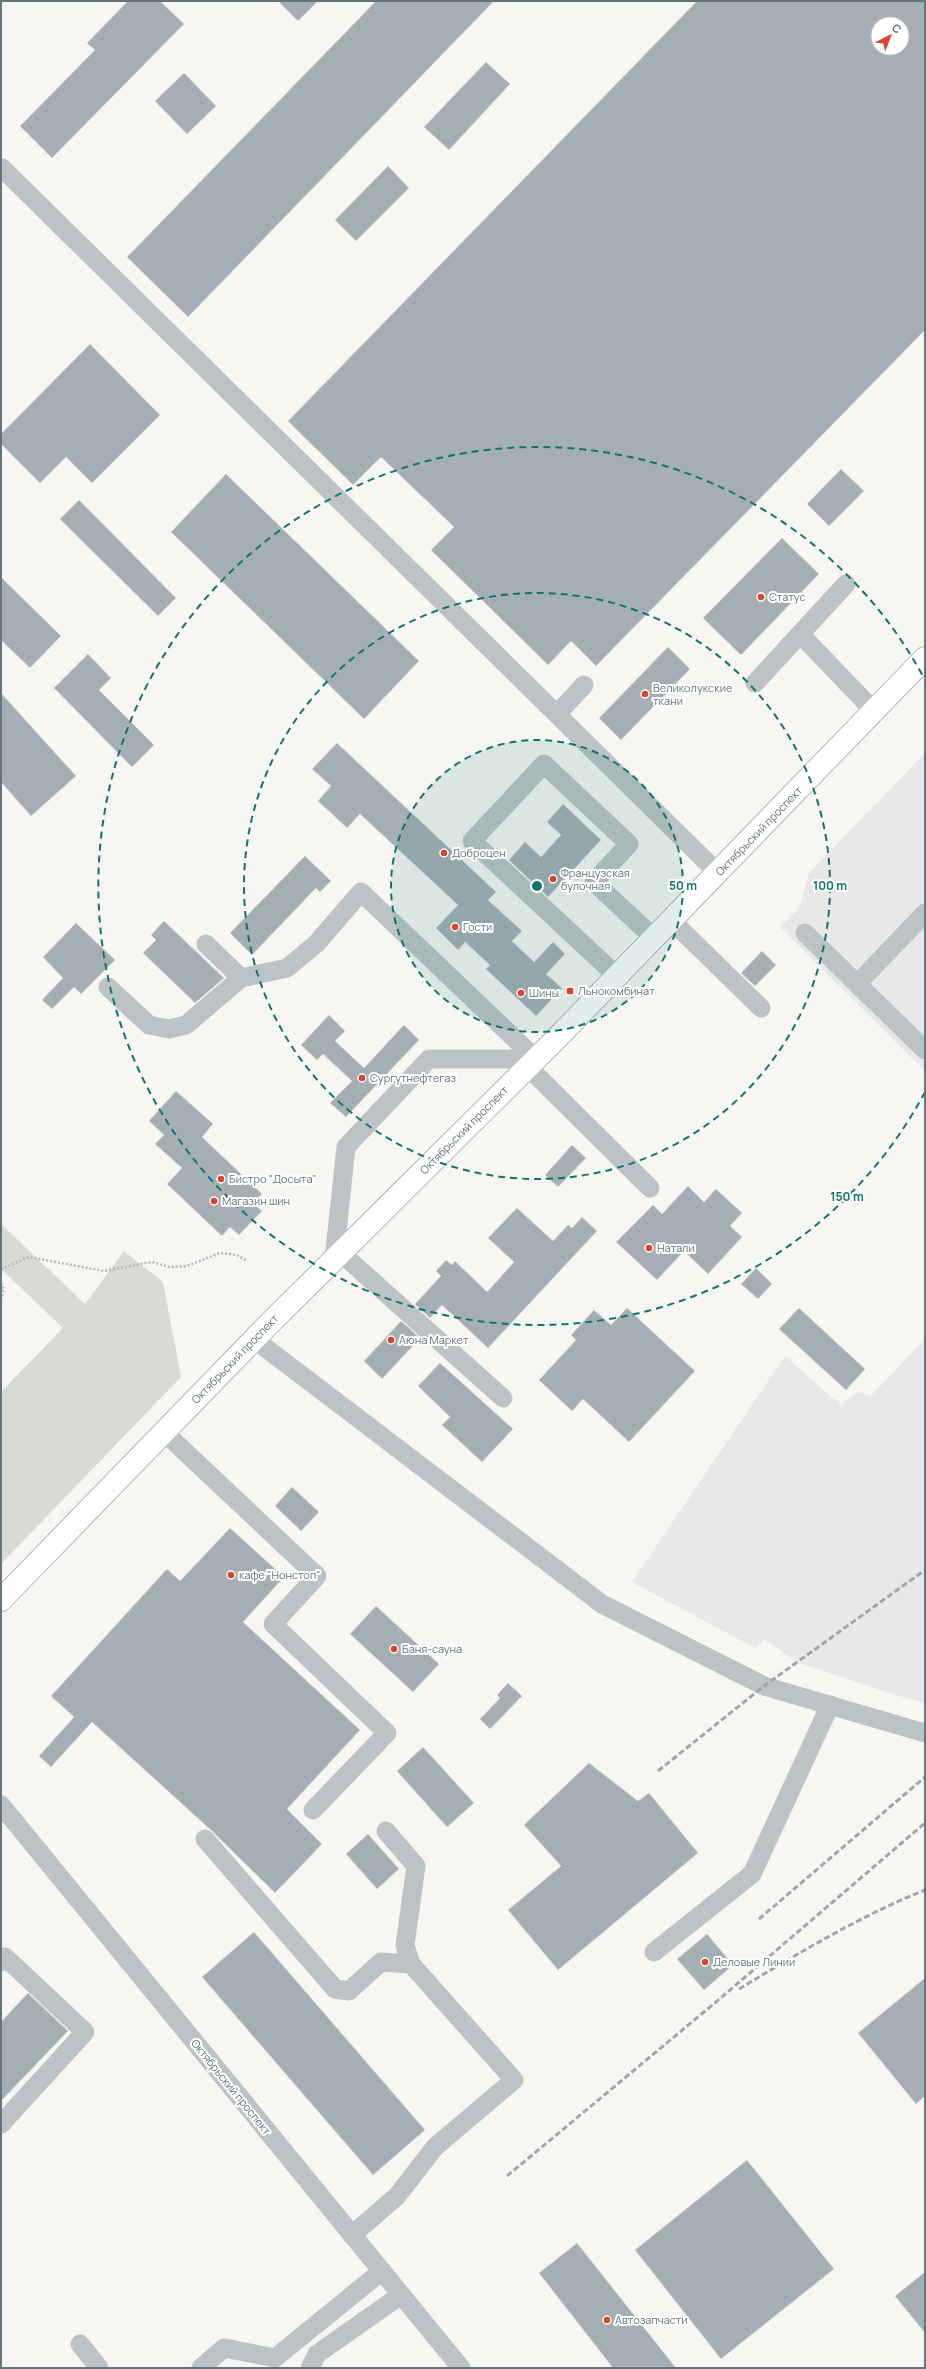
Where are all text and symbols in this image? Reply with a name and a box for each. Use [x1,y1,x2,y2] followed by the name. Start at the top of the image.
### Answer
[870,16,910,56] north arrow
[889,20,905,36] text: С
[769,589,806,604] place label: Статус
[756,592,766,602] marker: Статус
[653,680,733,708] place label: Великолукские ткани
[640,689,650,699] marker: Великолукские ткани
[712,782,806,879] street label: Октябрьский проспект
[452,845,506,860] place label: Доброцен
[439,848,449,858] marker: Доброцен
[561,865,630,893] place label: Французская булочная
[548,874,558,884] marker: Французская булочная
[669,877,697,894] text: 50 m
[813,877,847,894] text: 100 m
[530,879,544,893] centre of rings
[463,919,492,934] place label: Гости
[450,922,460,932] marker: Гости
[578,983,655,998] place label: Льнокомбинат
[529,985,559,1000] place label: Шины
[565,986,575,996] marker: Льнокомбинат
[516,988,526,998] marker: Шины
[370,1070,456,1085] place label: Сургутнефтегаз
[357,1073,367,1083] marker: Сургутнефтегаз
[416,1082,511,1177] street label: Октябрьский проспект
[229,1171,317,1186] place label: Бистро "Досыта"
[216,1174,226,1184] marker: Бистро "Досыта"
[830,1188,864,1205] text: 150 m
[222,1193,290,1208] place label: Магазин шин
[209,1196,219,1206] marker: Магазин шин
[657,1240,695,1255] place label: Натали
[644,1243,654,1253] marker: Натали
[188,1310,282,1407] street label: Октябрьский проспект
[399,1332,469,1347] place label: Аюна Маркет
[386,1335,396,1345] marker: Аюна Маркет
[239,1567,320,1582] place label: кафе "Нонстоп"
[226,1570,236,1580] marker: кафе "Нонстоп"
[402,1641,462,1656] place label: Баня-сауна
[389,1644,399,1654] marker: Баня-сауна
[713,1954,795,1969] place label: Деловые Линии
[700,1957,710,1967] marker: Деловые Линии
[188,2036,275,2138] street label: Октябрьский проспект
[615,2312,688,2327] place label: Автозапчасти
[602,2315,612,2325] marker: Автозапчасти

